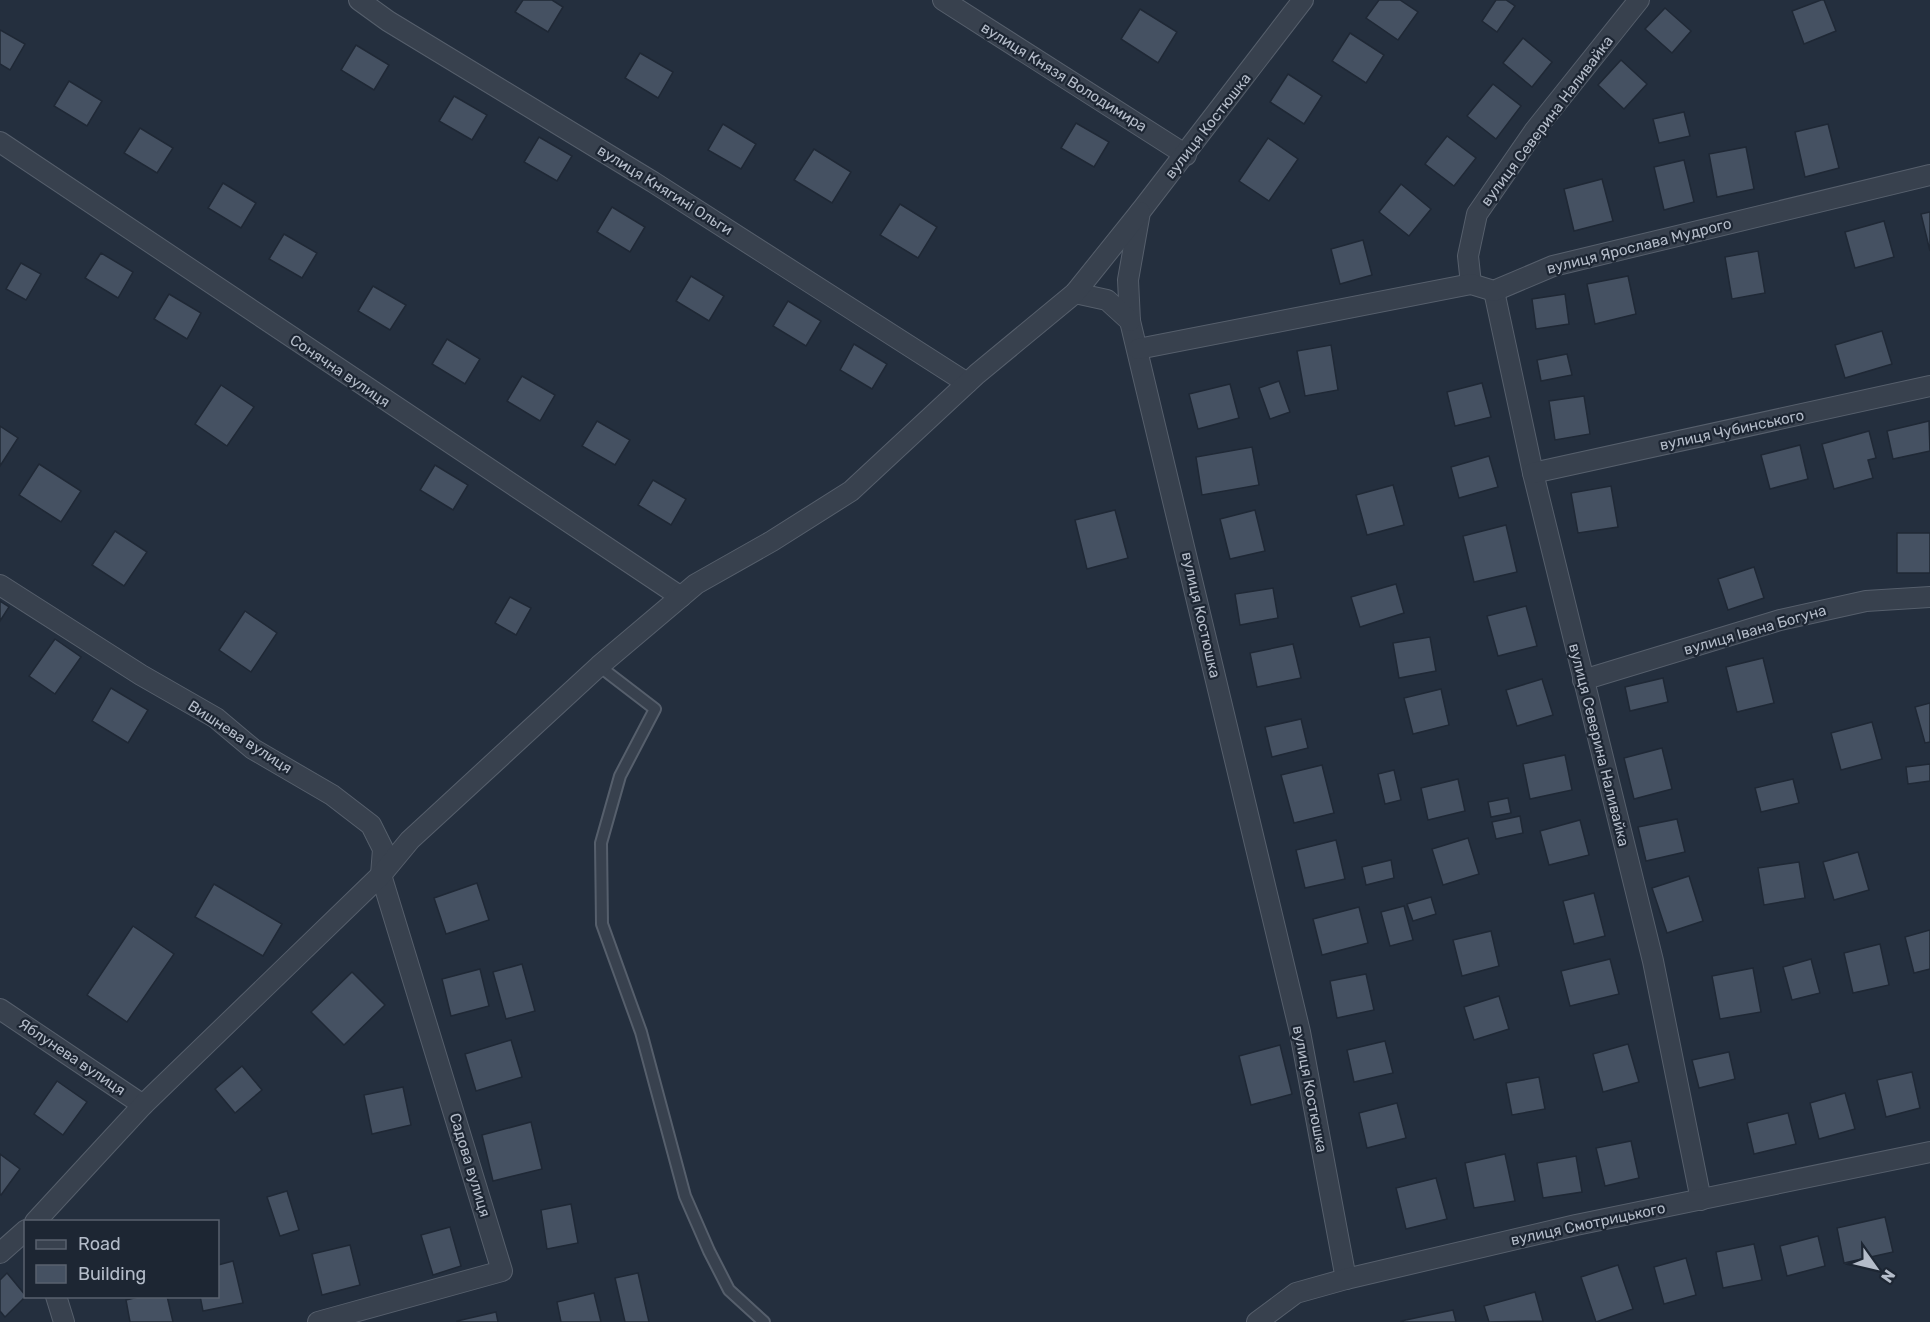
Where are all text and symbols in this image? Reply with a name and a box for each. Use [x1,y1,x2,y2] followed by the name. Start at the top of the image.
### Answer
[978,18,1150,136] street label: вулиця Князя Володимира
[1477,32,1617,210] street label: вулиця Северина Наливайка
[1161,70,1255,182] street label: вулиця Костюшка
[594,141,736,239] street label: вулиця Княгині Ольги
[1545,214,1733,278] street label: вулиця Ярослава Мудрого
[287,331,393,411] street label: Сонячна вулиця
[1658,406,1806,454] street label: вулиця Чубинського
[1178,550,1224,680] street label: вулиця Костюшка
[1682,601,1828,659] street label: вулиця Івана Богуна
[1565,642,1633,848] street label: вулиця Северина Наливайка
[185,697,295,777] street label: Вишнева вулиця
[15,1015,129,1099] street label: Яблунева вулиця
[1289,1024,1331,1154] street label: вулиця Костюшка
[446,1111,494,1219] street label: Садова вулиця
[1509,1199,1667,1249] street label: вулиця Смотрицького
[24,1220,219,1298] legend
[78,1233,121,1255] text: Road
[1846,1238,1906,1298] north arrow
[78,1263,146,1285] text: Building
[1877,1266,1899,1286] text: N

